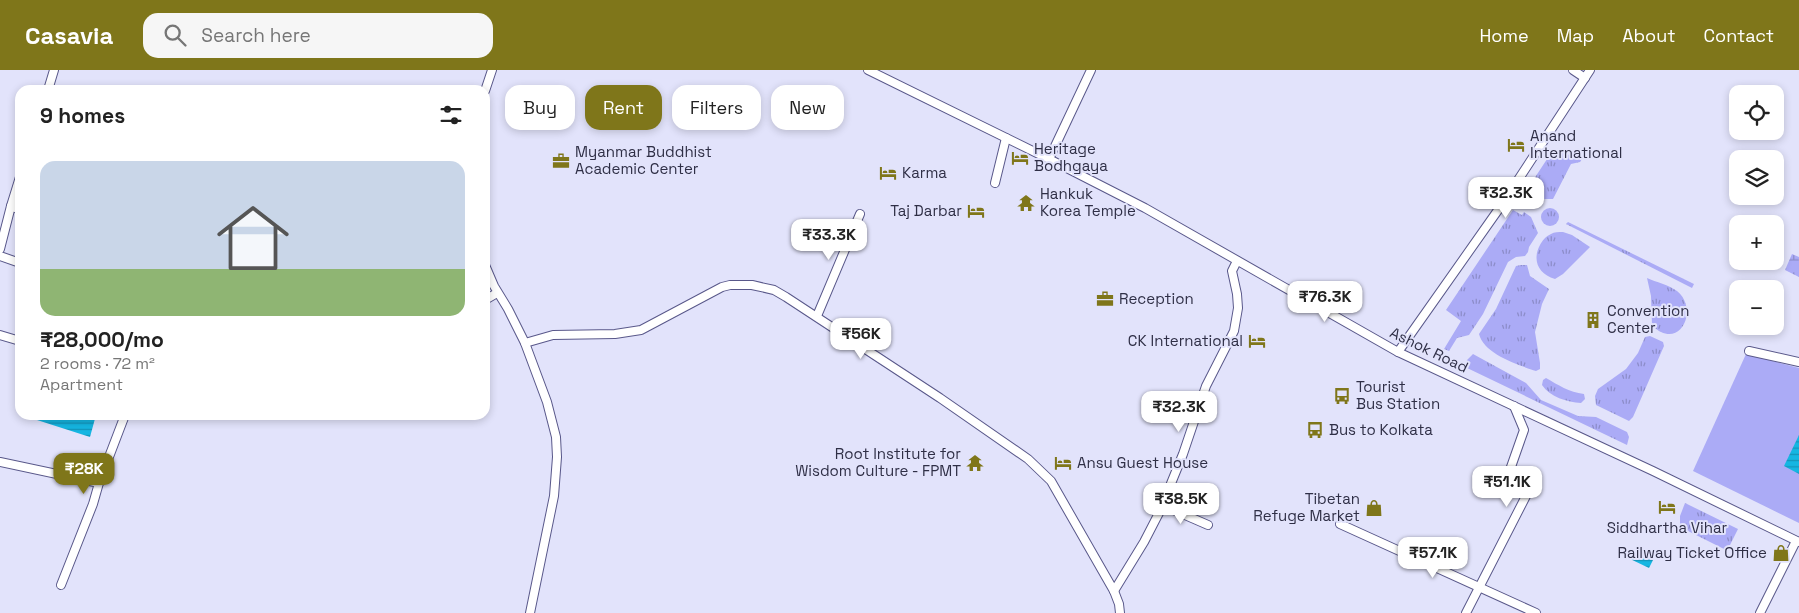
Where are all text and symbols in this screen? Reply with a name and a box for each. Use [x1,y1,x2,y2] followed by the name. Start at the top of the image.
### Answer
[143,13,493,58] search box
[25,20,113,51] text: Casavia
[161,21,189,49] icon: search
[201,23,311,48] text: Search here
[1480,24,1529,47] text: Home
[1557,24,1594,47] text: Map
[1622,24,1676,47] text: About
[1704,24,1774,47] text: Contact
[505,85,575,130] chip: Buy
[585,85,662,130] chip: Rent
[672,85,761,130] chip: Filters
[771,85,844,130] chip: New
[1729,85,1784,335] map controls
[1729,85,1784,140] button: locate
[437,101,465,129] icon: filters
[40,102,125,129] text: 9 homes
[1530,126,1623,162] place label: Anand International
[1506,135,1526,155] hotel icon: Anand International
[1034,139,1108,175] place label: Heritage Bodhgaya
[575,142,712,178] place label: Myanmar Buddhist Academic Center
[1010,148,1030,168] hotel icon: Heritage Bodhgaya
[1729,150,1784,205] button: layers
[551,151,571,171] office icon: Myanmar Buddhist Academic Center
[878,163,898,183] hotel icon: Karma
[902,163,947,182] place label: Karma
[1465,176,1547,219] pin: ₹32.3K
[1479,182,1533,203] text: ₹32.3K
[1040,184,1136,220] place label: Hankuk Korea Temple
[208,193,298,283] icon: home
[1016,193,1036,213] temple icon: Hankuk Korea Temple
[890,201,962,220] place label: Taj Darbar
[966,201,986,221] hotel icon: Taj Darbar
[1729,215,1784,270] button: +
[788,218,870,261] pin: ₹33.3K
[802,224,856,245] text: ₹33.3K
[1284,280,1366,323] pin: ₹76.3K
[1729,280,1784,335] button: −
[1298,286,1352,307] text: ₹76.3K
[1095,289,1115,309] office icon: Reception
[1119,289,1194,308] place label: Reception
[1607,301,1690,337] place label: Convention Center
[1583,310,1603,330] building icon: Convention Center
[831,318,891,360] pin: ₹56K
[1387,322,1471,377] street label: Ashok Road
[841,323,881,344] text: ₹56K
[40,326,164,353] text: ₹28,000/mo
[1128,331,1243,350] place label: CK International
[1247,331,1267,351] hotel icon: CK International
[40,353,155,374] text: 2 rooms · 72 m²
[40,374,123,395] text: Apartment
[1356,377,1440,413] place label: Tourist Bus Station
[1332,386,1352,406] bus stop icon: Tourist Bus Station
[1138,390,1220,433] pin: ₹32.3K
[1152,396,1206,417] text: ₹32.3K
[1305,420,1325,440] bus stop icon: Bus to Kolkata
[1329,420,1433,439] place label: Bus to Kolkata
[795,444,961,480] place label: Root Institute for Wisdom Culture - FPMT
[54,452,114,495] pin: ₹28K
[965,453,985,473] temple icon: Root Institute for Wisdom Culture - FPMT
[1053,453,1073,473] hotel icon: Ansu Guest House
[1077,453,1208,472] place label: Ansu Guest House
[64,458,104,479] text: ₹28K
[1466,466,1548,508] pin: ₹51.1K
[1483,471,1531,492] text: ₹51.1K
[1140,482,1222,525] pin: ₹38.5K
[1154,488,1208,509] text: ₹38.5K
[1253,489,1360,525] place label: Tibetan Refuge Market
[1657,497,1677,517] hotel icon: Siddhartha Vihar
[1364,498,1384,518] shop icon: Tibetan Refuge Market
[1607,518,1728,537] place label: Siddhartha Vihar
[1392,536,1474,579] pin: ₹57.1K
[1409,542,1457,563] text: ₹57.1K
[1618,543,1767,562] place label: Railway Ticket Office
[1771,543,1791,563] shop icon: Railway Ticket Office

